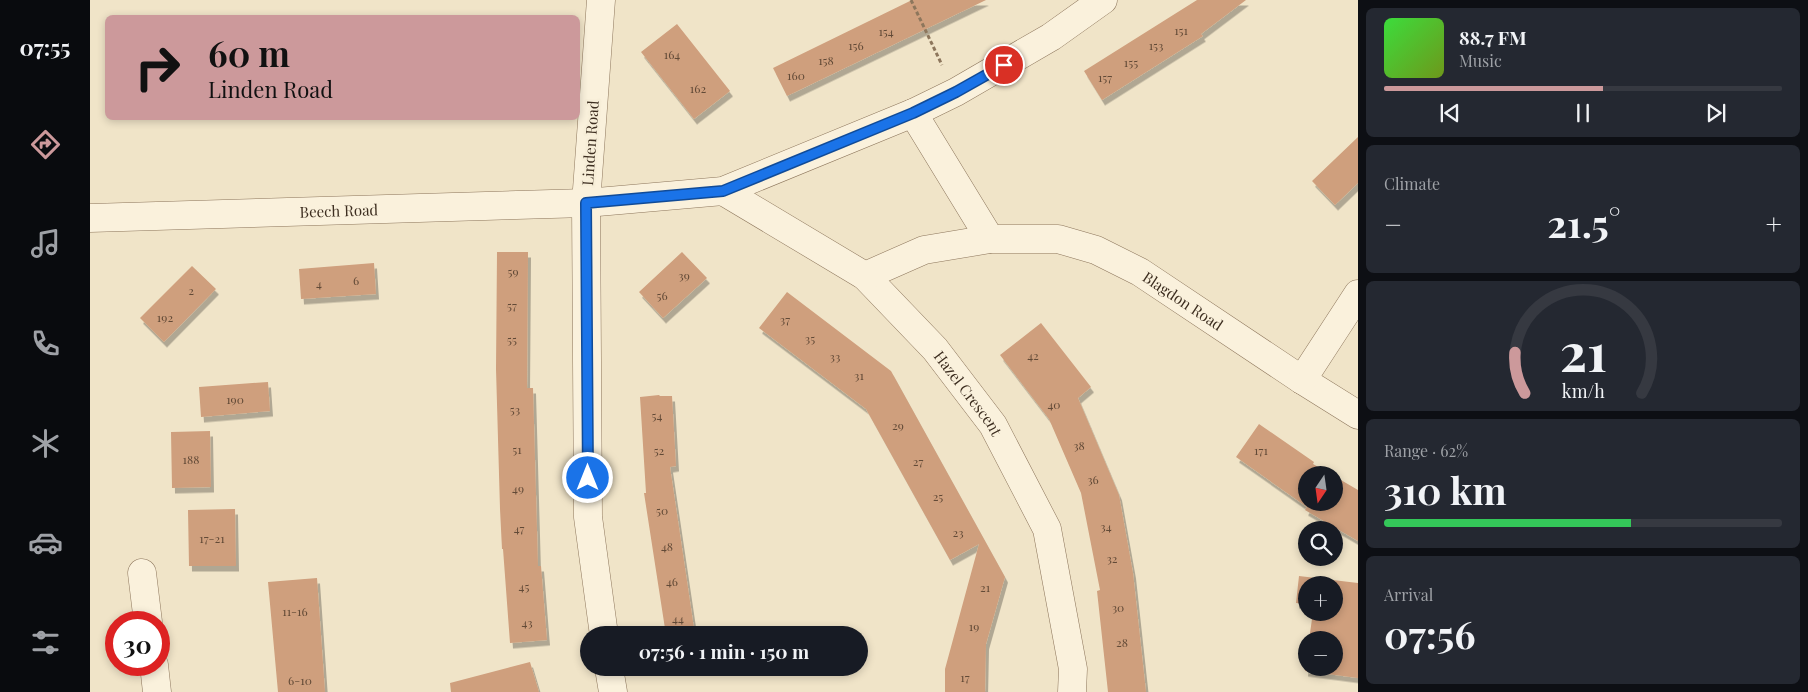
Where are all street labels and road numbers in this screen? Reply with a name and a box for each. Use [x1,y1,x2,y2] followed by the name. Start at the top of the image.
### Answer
[577,99,603,186] street label: Linden Road
[299,199,379,222] street label: Beech Road
[1139,267,1227,335] street label: Blagdon Road
[930,347,1007,440] street label: Hazel Crescent

